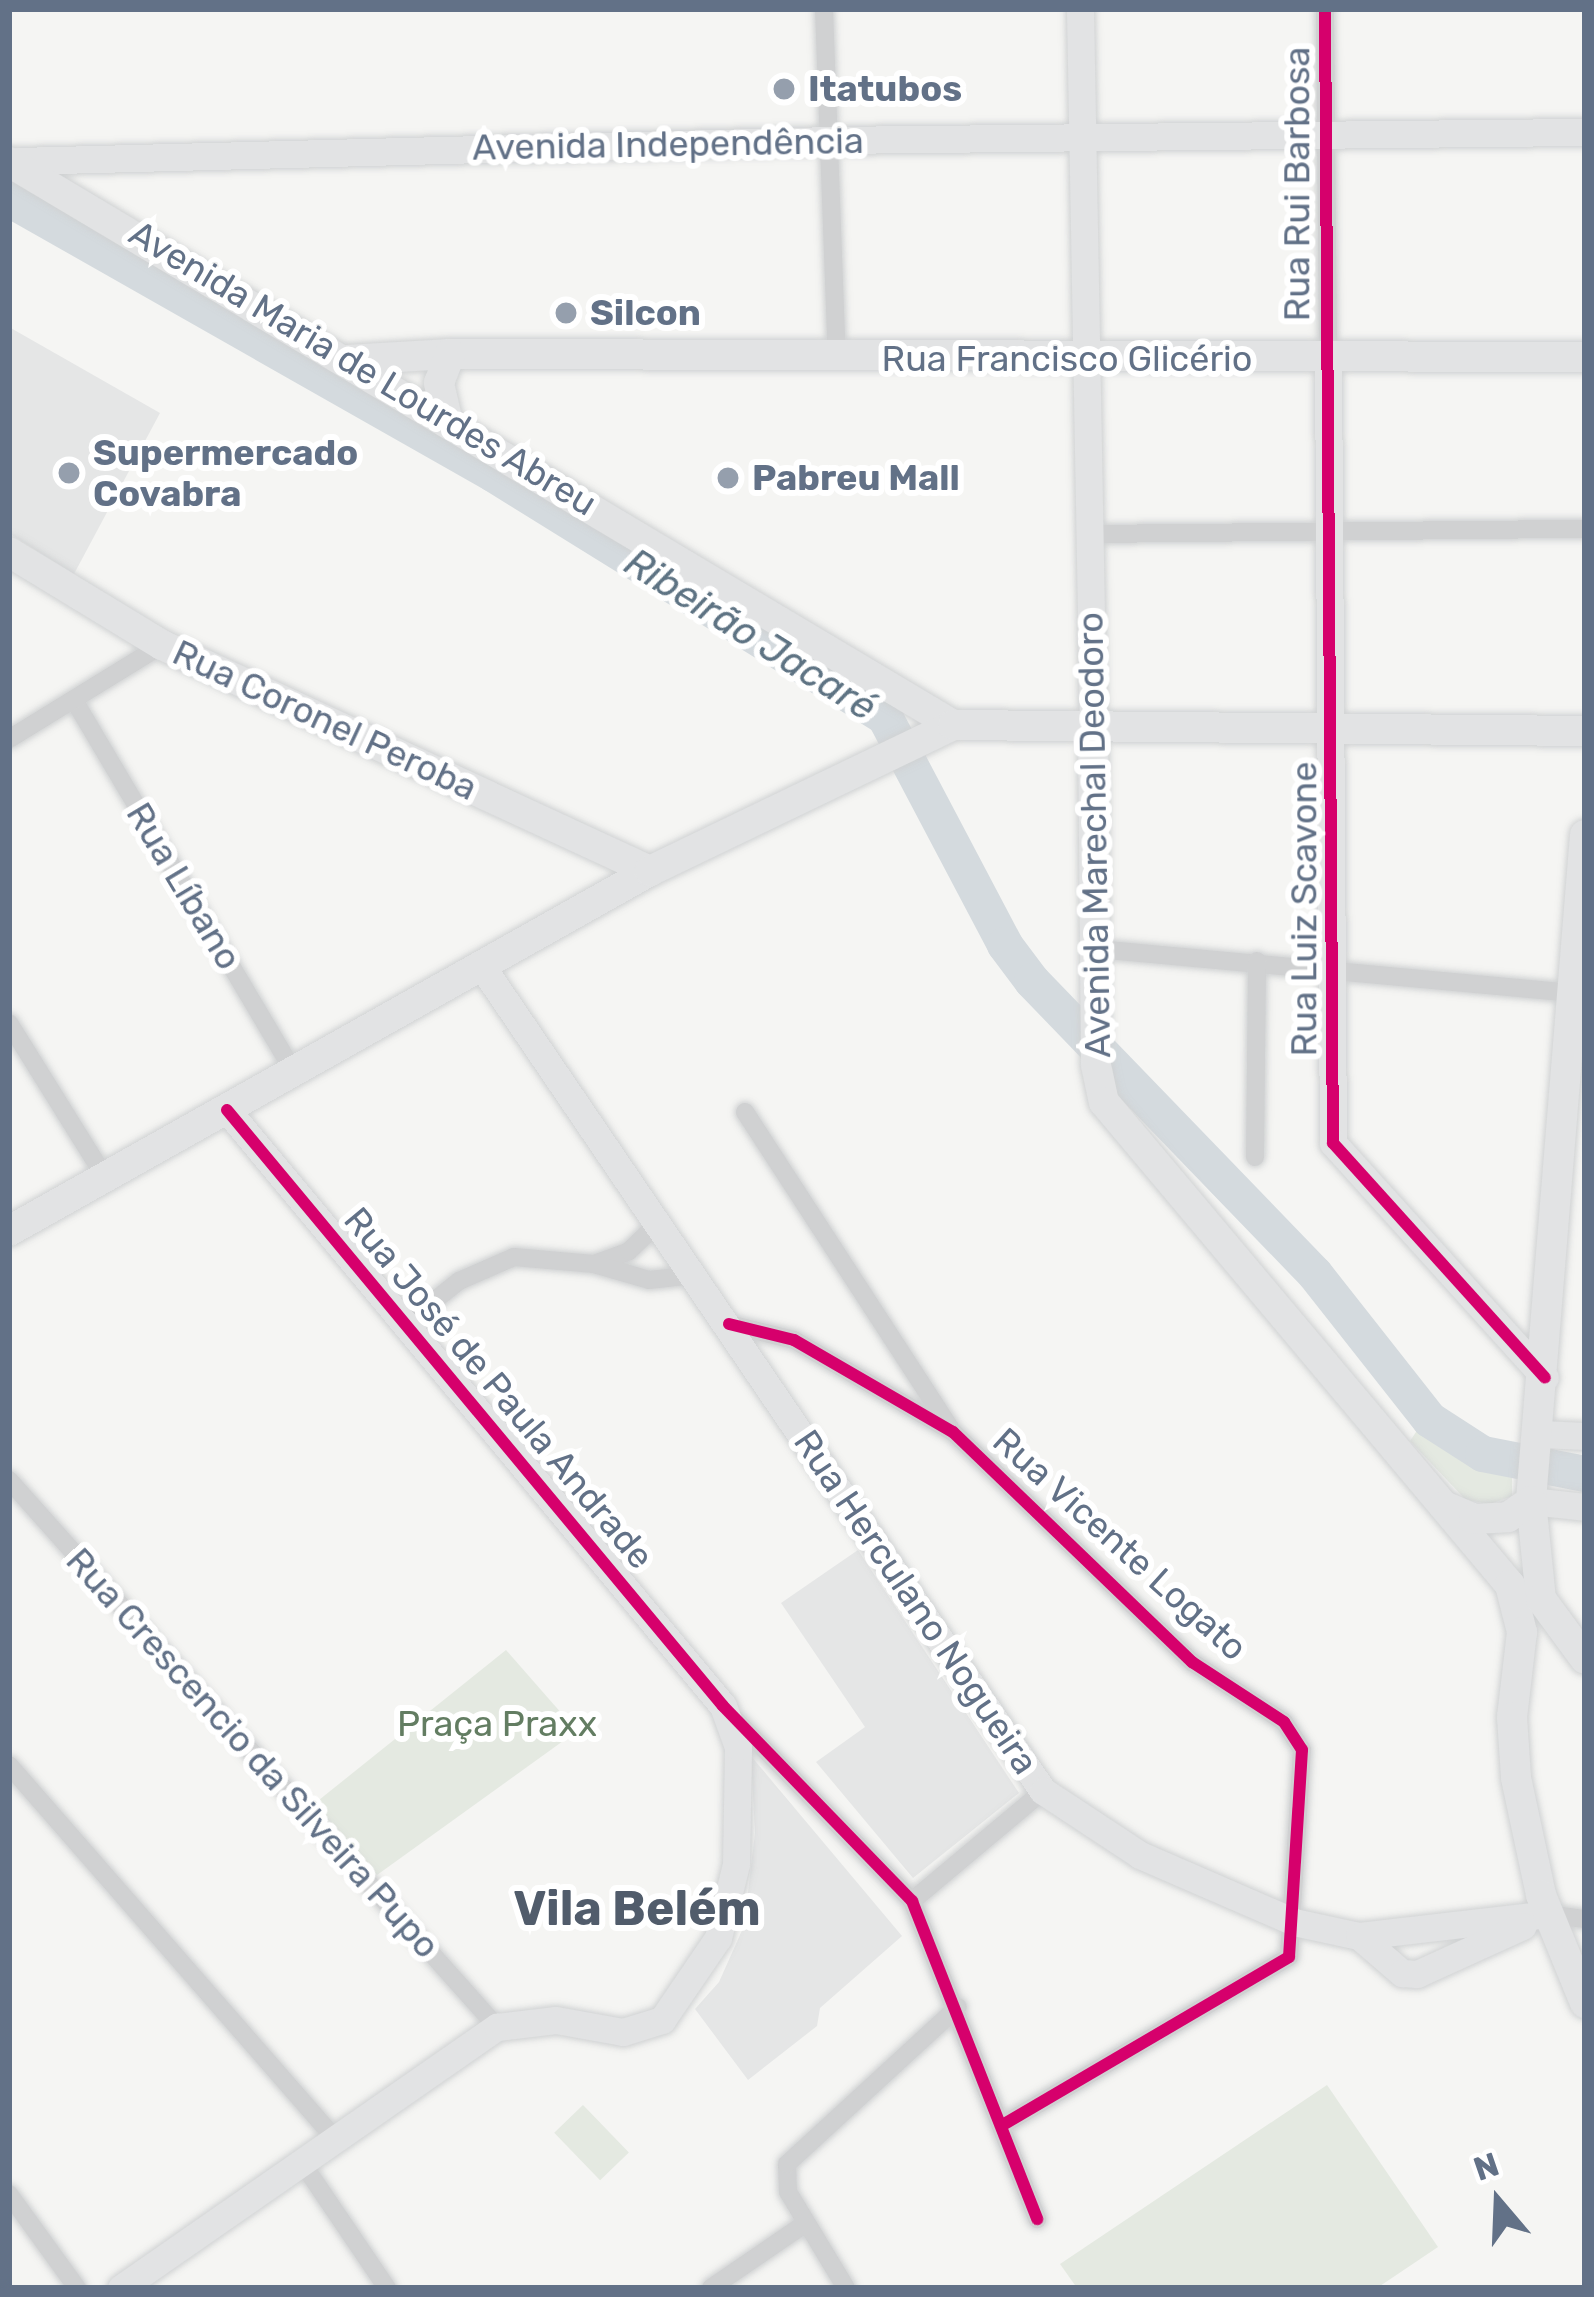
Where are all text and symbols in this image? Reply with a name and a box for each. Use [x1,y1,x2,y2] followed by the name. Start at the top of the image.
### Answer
[1275,47,1319,321] street label: Rua Rui Barbosa
[808,67,962,111] place label: Itatubos
[771,76,797,102] marker: Itatubos
[472,119,864,169] street label: Avenida Independência
[121,211,605,525] street label: Avenida Maria de Lourdes Abreu
[590,291,701,335] place label: Silcon
[553,300,579,326] marker: Silcon
[882,337,1252,381] street label: Rua Francisco Glicério
[93,430,358,515] place label: Supermercado Covabra
[752,456,960,500] place label: Pabreu Mall
[56,460,82,486] marker: Supermercado Covabra
[715,465,741,491] marker: Pabreu Mall
[616,539,884,731] water label: Ribeirão Jacaré
[1069,612,1119,1058] street label: Avenida Marechal Deodoro
[166,631,484,809] street label: Rua Coronel Peroba
[1282,762,1326,1056] street label: Rua Luiz Scavone
[117,795,251,977] street label: Rua Líbano
[335,1198,663,1578] street label: Rua José de Paula Andrade
[984,1418,1256,1670] street label: Rua Vicente Logato
[785,1422,1047,1782] street label: Rua Herculano Nogueira
[57,1539,449,1967] street label: Rua Crescencio da Silveira Pupo
[397,1702,597,1746] park label: Praça Praxx
[513,1880,761,1938] district label: Vila Belém
[1438,2141,1558,2261] north arrow
[1469,2144,1504,2189] text: N

